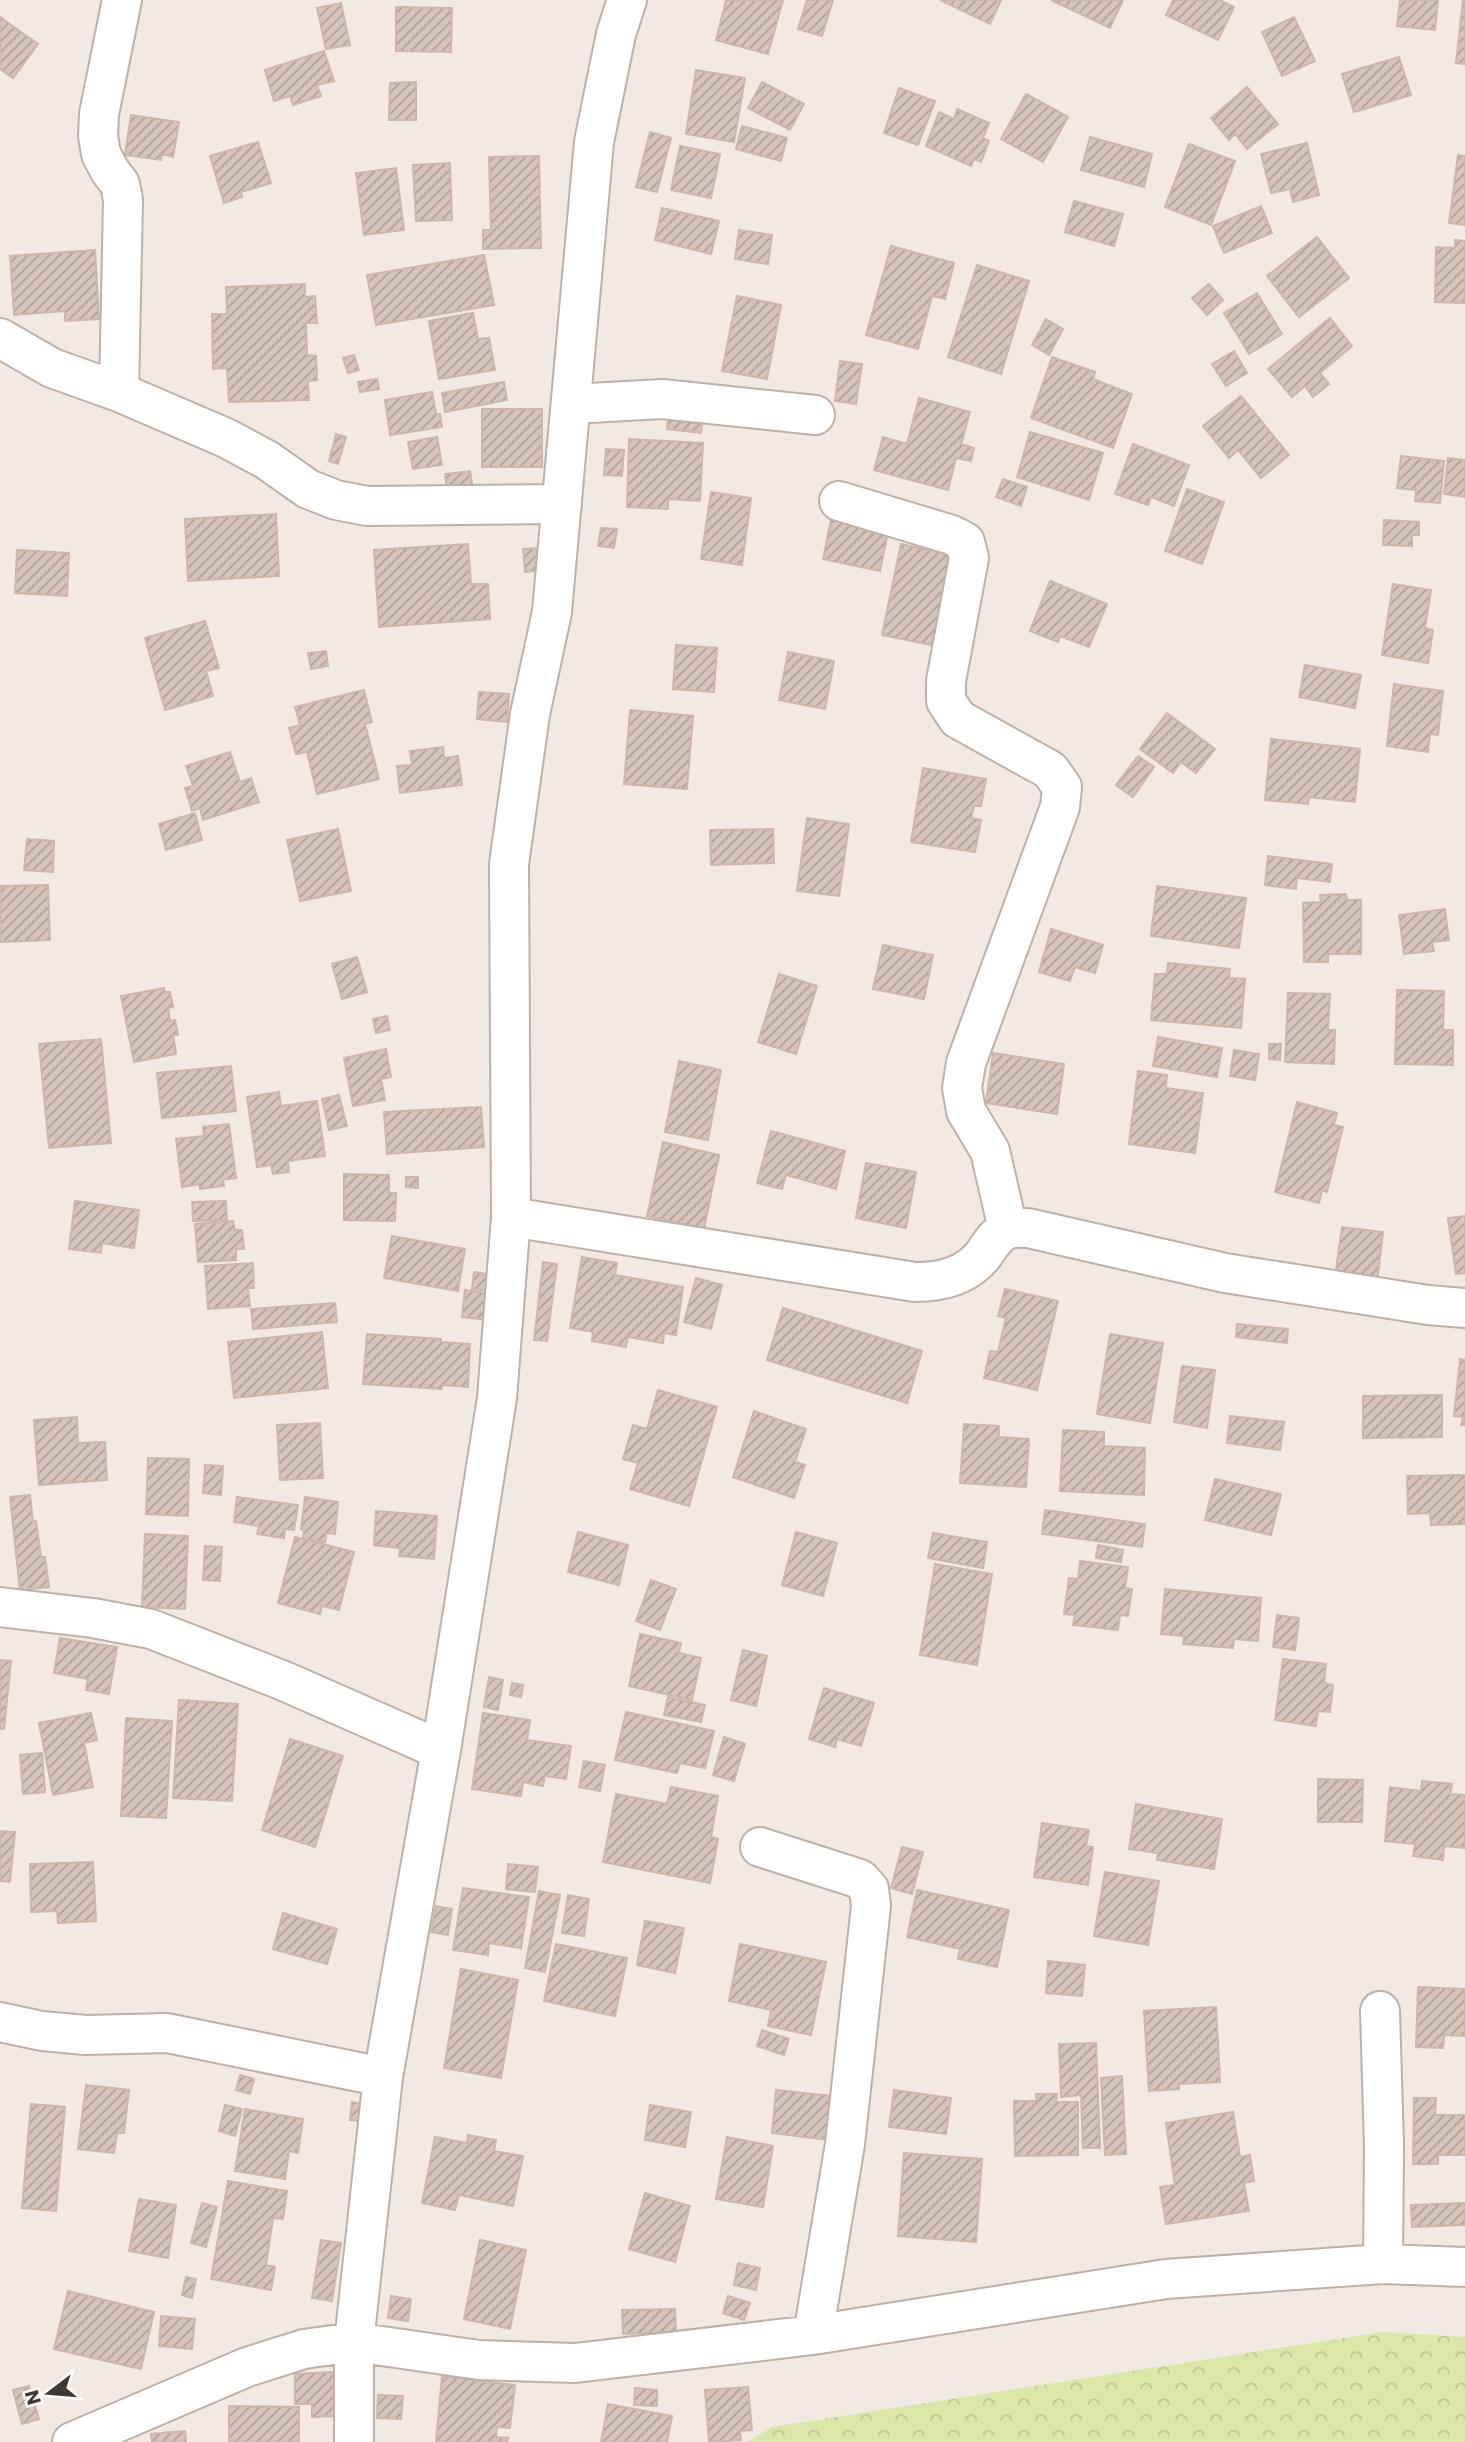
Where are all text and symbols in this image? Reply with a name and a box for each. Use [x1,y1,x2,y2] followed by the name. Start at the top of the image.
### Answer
[14,2358,84,2428] north arrow
[18,2387,48,2408] text: N

